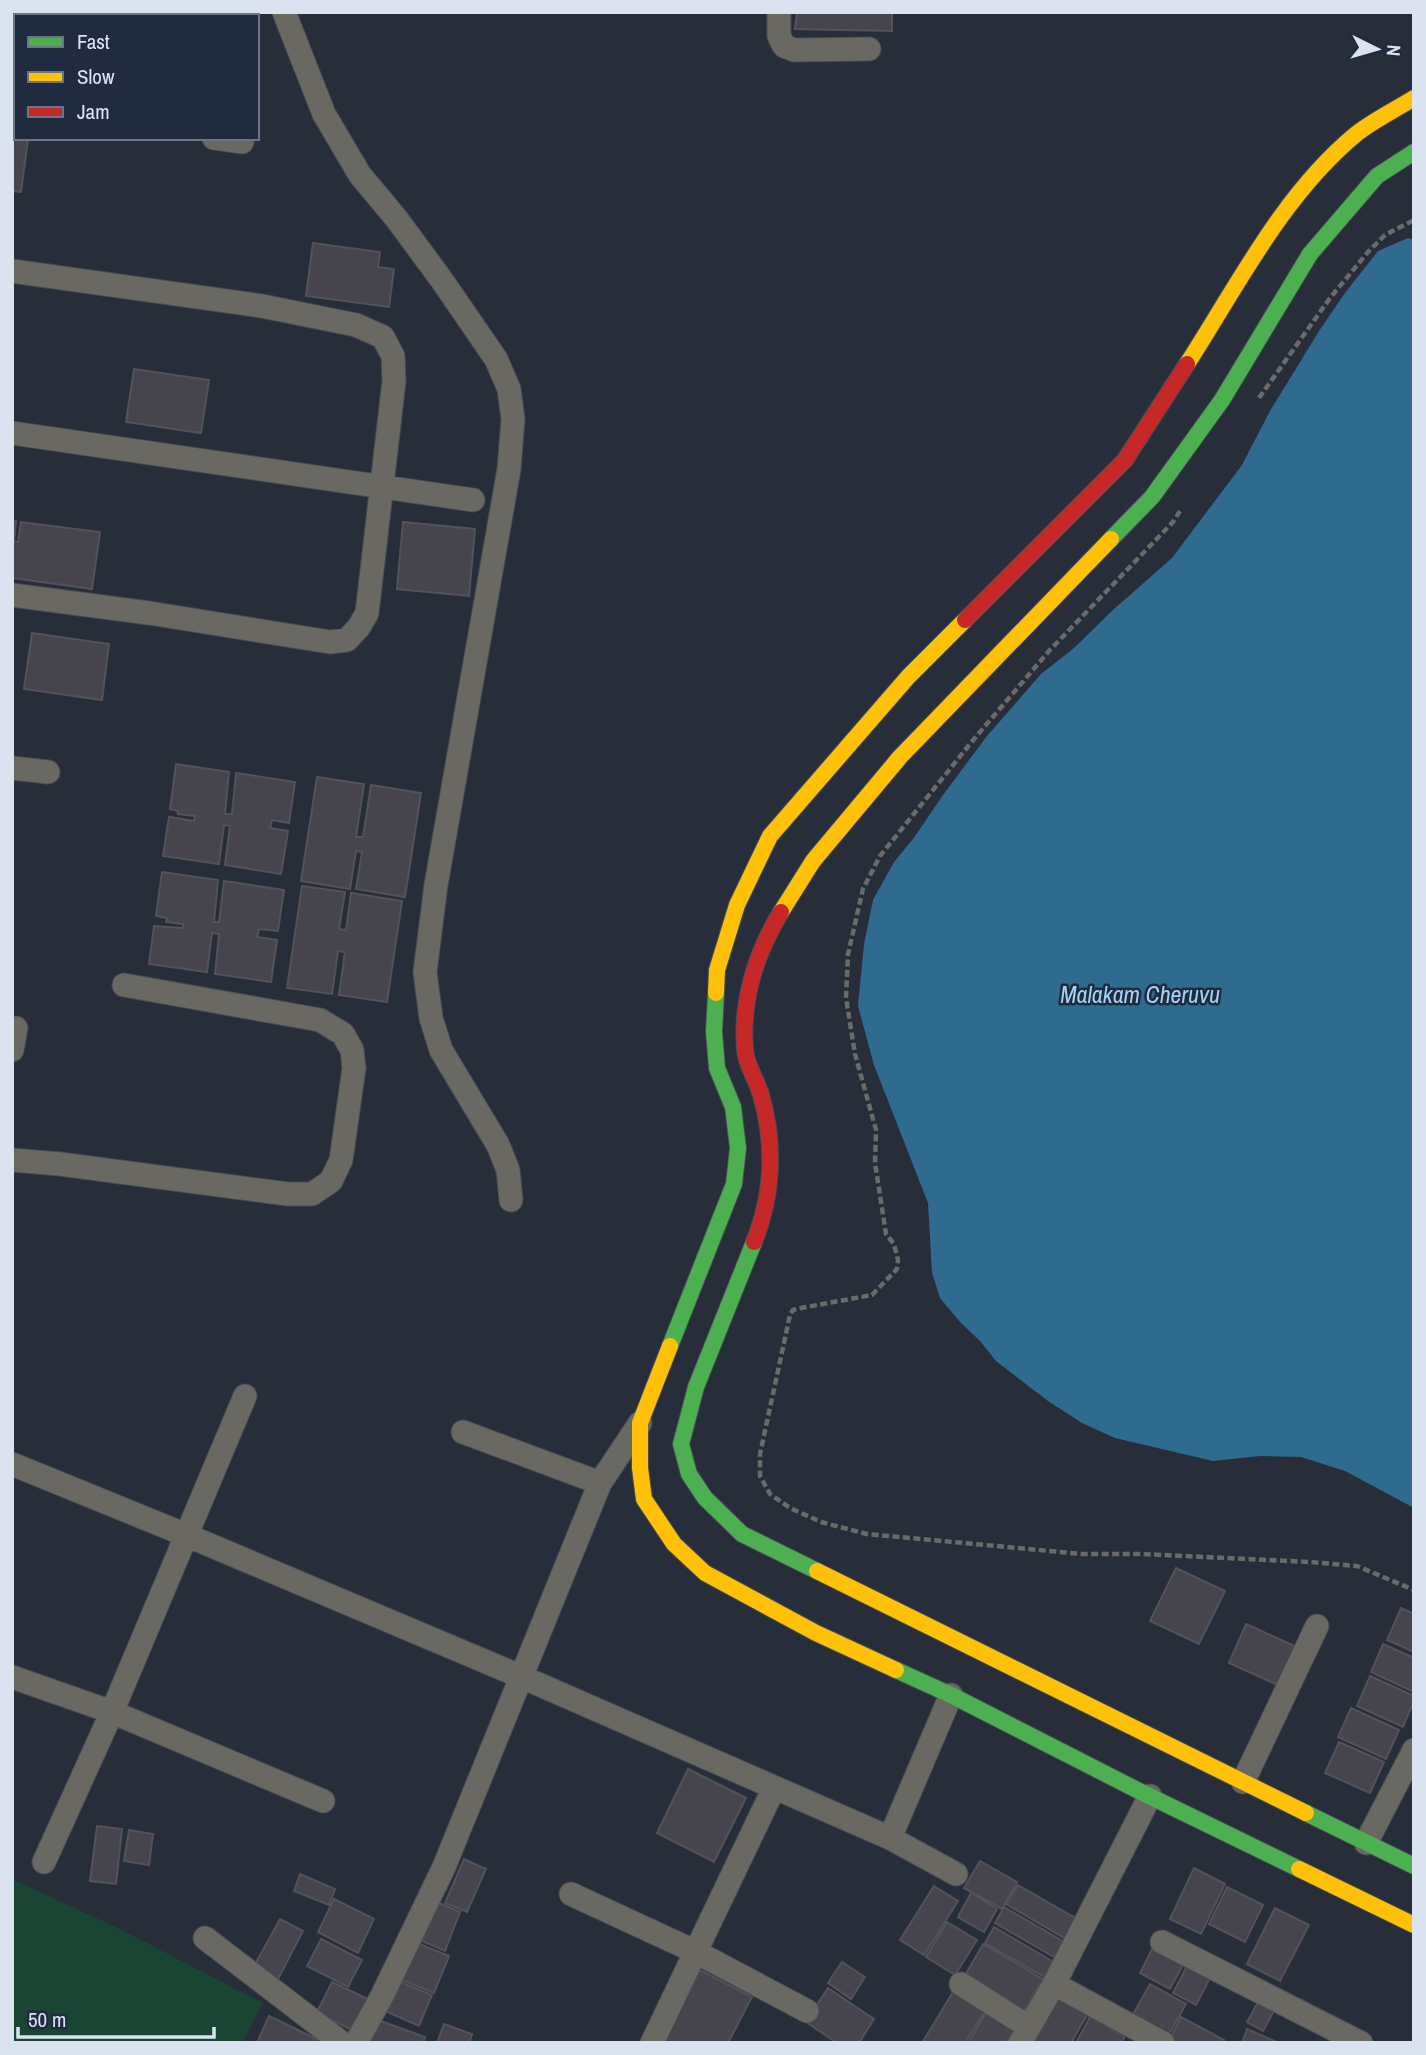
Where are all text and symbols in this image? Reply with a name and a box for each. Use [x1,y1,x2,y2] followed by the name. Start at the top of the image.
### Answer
[14,14,259,140] legend
[1342,14,1412,84] north arrow
[77,27,110,56] text: Fast
[1380,44,1407,57] text: N
[77,62,115,91] text: Slow
[77,97,110,126] text: Jam
[1060,978,1220,1010] water label: Malakam Cheruvu
[18,1996,214,2040] scale bar
[28,2005,66,2034] text: 50 m

